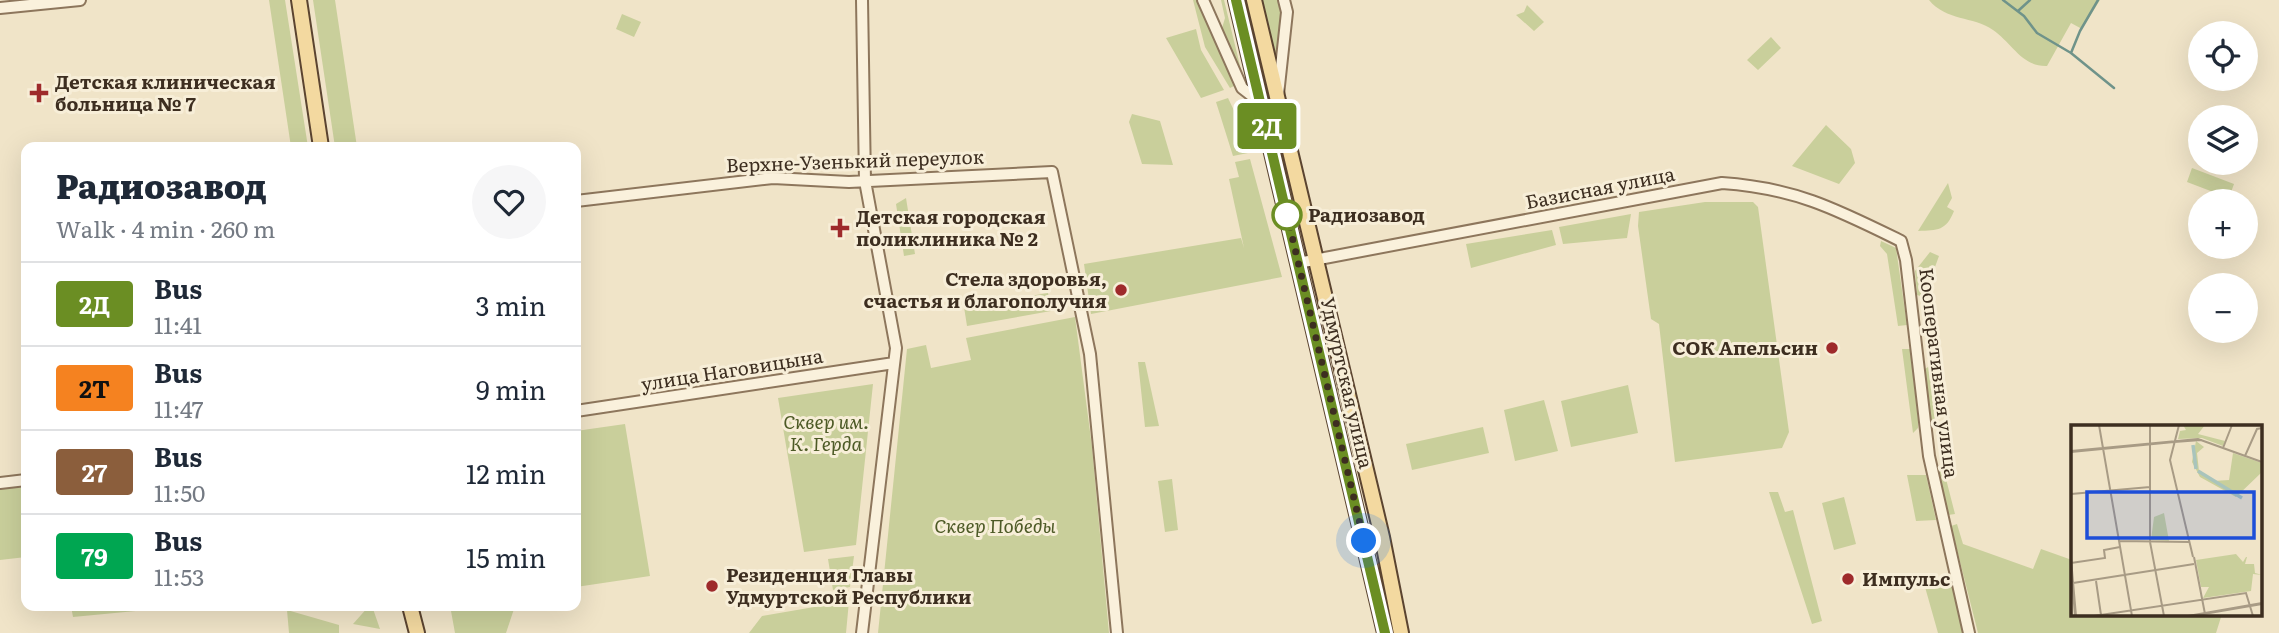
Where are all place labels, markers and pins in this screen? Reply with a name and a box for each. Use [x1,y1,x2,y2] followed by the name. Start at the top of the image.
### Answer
[55,67,276,117] place label: Детская клиническая больница № 7
[29,83,49,103] marker: Детская клиническая больница № 7
[1272,200,1302,230] marker: Радиозавод
[1308,200,1425,228] place label: Радиозавод
[856,202,1046,252] place label: Детская городская поликлиника № 2
[830,218,850,238] marker: Детская городская поликлиника № 2
[864,264,1107,314] place label: Стела здоровья, счастья и благополучия
[1113,282,1129,298] marker: Стела здоровья, счастья и благополучия
[1672,333,1818,361] place label: СОК Апельсин
[1824,340,1840,356] marker: СОК Апельсин
[726,560,972,610] place label: Резиденция Главы Удмуртской Республики
[1862,564,1950,592] place label: Импульс
[1840,571,1856,587] marker: Импульс
[704,578,720,594] marker: Резиденция Главы Удмуртской Республики

